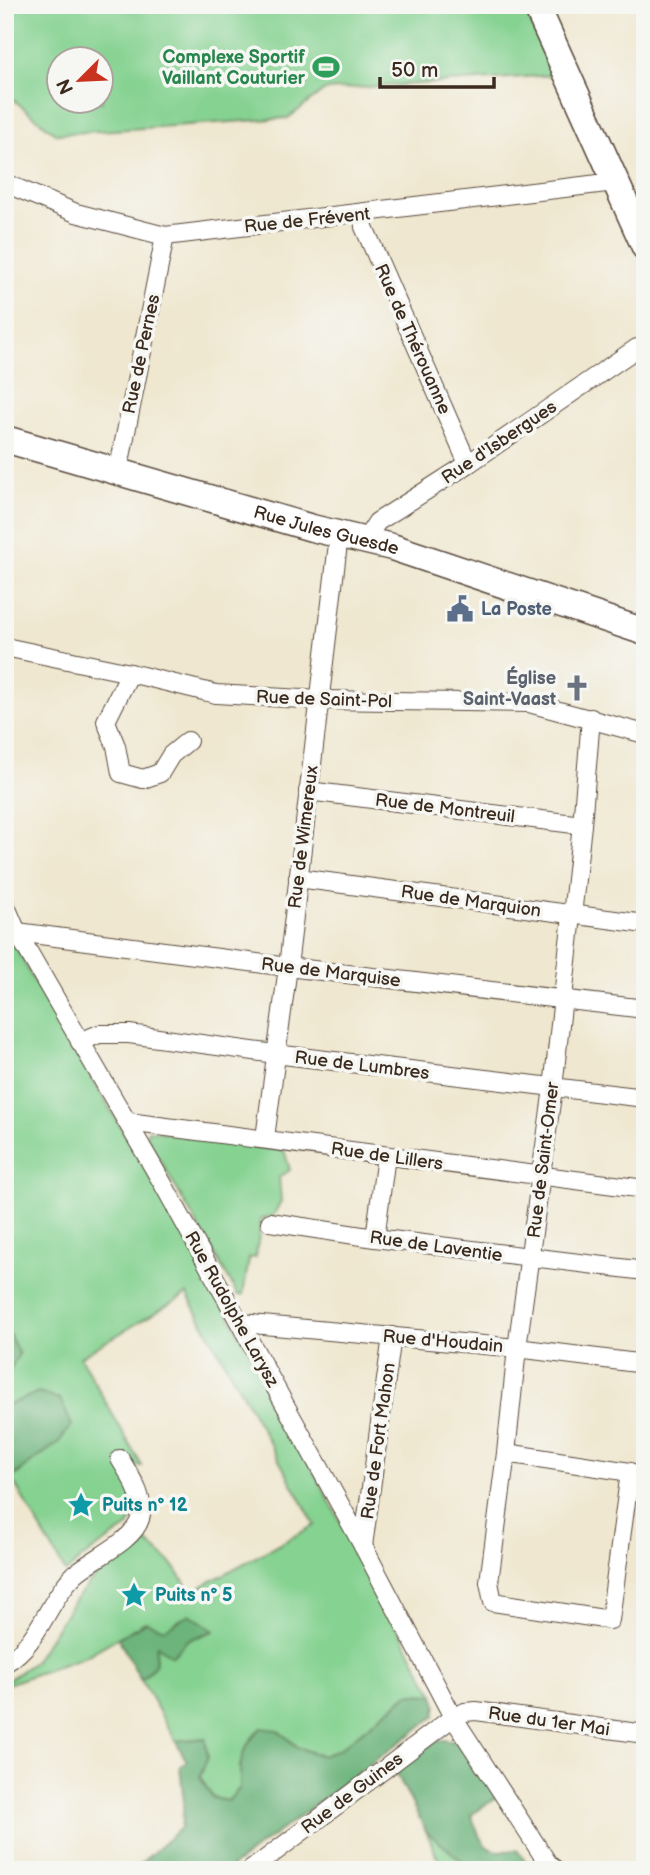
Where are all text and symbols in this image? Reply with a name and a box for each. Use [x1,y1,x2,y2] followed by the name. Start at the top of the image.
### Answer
[46,46,116,116] north arrow
[380,46,494,90] scale bar
[162,47,306,89] place label: Complexe Sportif Vaillant Couturier
[311,52,341,82] sports icon: Complexe Sportif Vaillant Couturier
[391,58,438,83] text: 50 m
[52,75,79,98] text: N
[243,203,372,238] street label: Rue de Frévent
[370,261,455,418] street label: Rue de Thérouanne
[119,292,164,416] street label: Rue de Pernes
[438,396,561,489] street label: Rue d'Isbergues
[251,502,402,560] street label: Rue Jules Guesde
[445,594,475,624] public building icon: La Poste
[481,599,552,620] place label: La Poste
[463,666,556,710] place label: Église Saint-Vaast
[562,673,592,703] church icon: Église Saint-Vaast
[256,687,392,712] street label: Rue de Saint-Pol
[284,764,323,910] street label: Rue de Wimereux
[374,789,516,827] street label: Rue de Montreuil
[400,881,542,922] street label: Rue de Marquion
[260,954,402,992] street label: Rue de Marquise
[293,1047,431,1084] street label: Rue de Lumbres
[523,1080,564,1239] street label: Rue de Saint-Omer
[330,1138,444,1175] street label: Rue de Lillers
[368,1227,504,1266] street label: Rue de Laventie
[180,1228,283,1391] street label: Rue Rudolphe Larysz
[382,1326,504,1357] street label: Rue d'Houdain
[357,1361,400,1521] street label: Rue de Fort Mahon
[66,1490,96,1520] place icon: Puits n° 12
[102,1495,188,1516] place label: Puits n° 12
[119,1580,149,1610] place icon: Puits n° 5
[155,1585,233,1606] place label: Puits n° 5
[487,1703,611,1740] street label: Rue du 1er Mai
[297,1748,407,1838] street label: Rue de Guines

